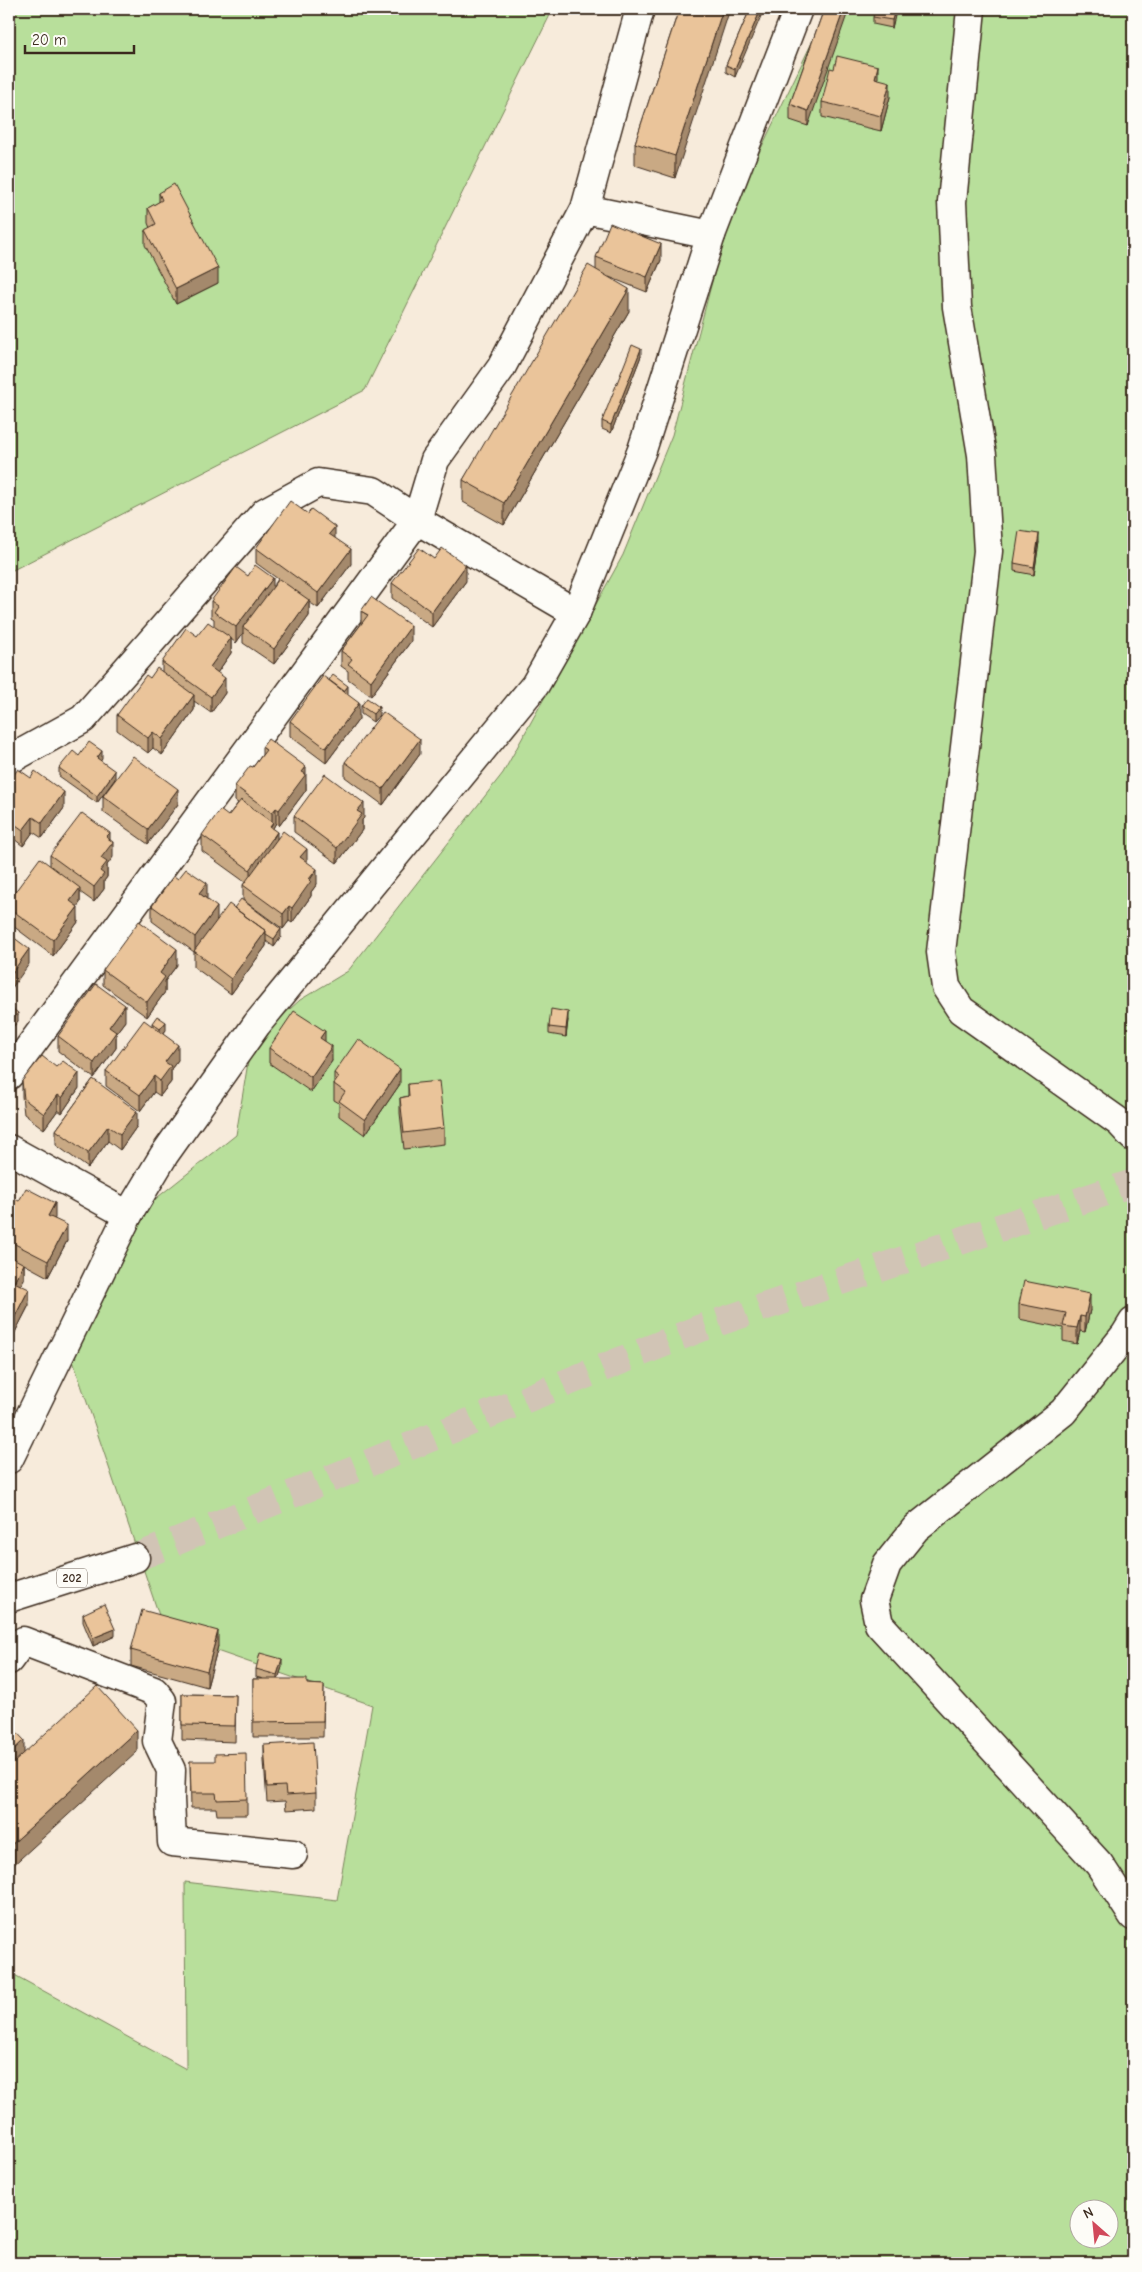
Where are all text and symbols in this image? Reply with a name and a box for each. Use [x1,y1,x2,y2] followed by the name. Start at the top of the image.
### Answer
[25,22,134,54] scale bar
[32,31,66,49] text: 20 m
[57,1569,87,1588] road number: 202
[1070,2200,1120,2250] north arrow
[1080,2203,1096,2223] text: N

